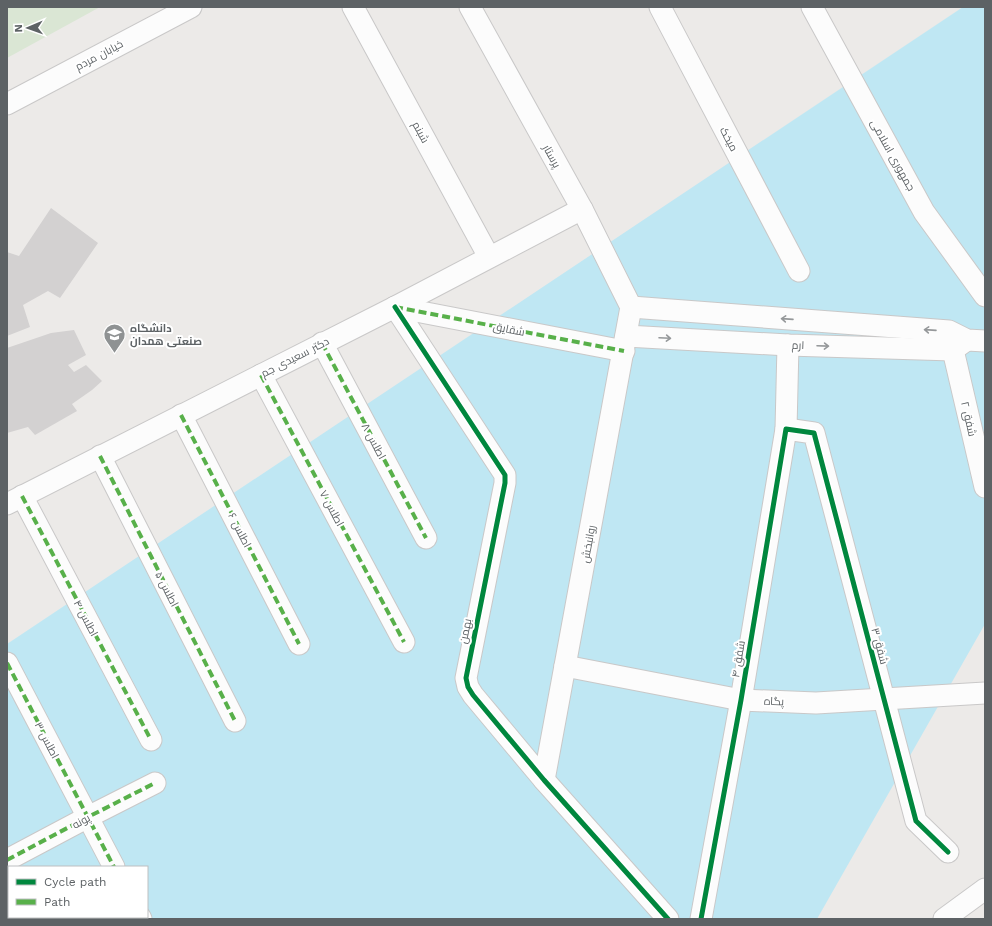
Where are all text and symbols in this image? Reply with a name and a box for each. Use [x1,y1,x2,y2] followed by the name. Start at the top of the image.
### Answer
[8,8,48,48] north arrow
[12,24,25,33] text: N
[73,37,126,74] street label: خیابان مردم
[868,117,918,193] street label: جمهوری اسلامی
[408,119,432,146] street label: شبنم
[717,125,740,154] street label: میخک
[539,141,563,170] street label: پرستار
[781,315,794,323] one-way arrow
[492,320,526,339] street label: شقایق
[101,321,127,354] school or university icon: دانشگاه صنعتی همدان
[130,322,202,348] place label: دانشگاه صنعتی همدان
[924,326,937,333] one-way arrow
[259,335,332,381] street label: دکتر سعیدی جم
[658,335,671,342] one-way arrow
[791,339,805,353] street label: ارم
[816,342,829,350] one-way arrow
[958,400,979,438] street label: شفق ۲
[359,421,388,461] street label: اطلس ۸
[317,488,346,528] street label: اطلس ۷
[225,511,254,550] street label: اطلس ۶
[579,524,598,564] street label: روانبخش
[152,569,181,609] street label: اطلس ۵
[71,598,101,639] street label: اطلس ۴
[457,617,474,645] street label: بهمن
[868,626,891,666] street label: شفق ۳
[729,640,748,678] street label: شفق ۴
[764,695,784,708] street label: پگاه
[32,720,62,761] street label: اطلس ۳
[70,811,93,832] street label: پونه
[8,866,148,918] legend
[44,875,106,889] text: Cycle path
[44,895,70,909] text: Path

